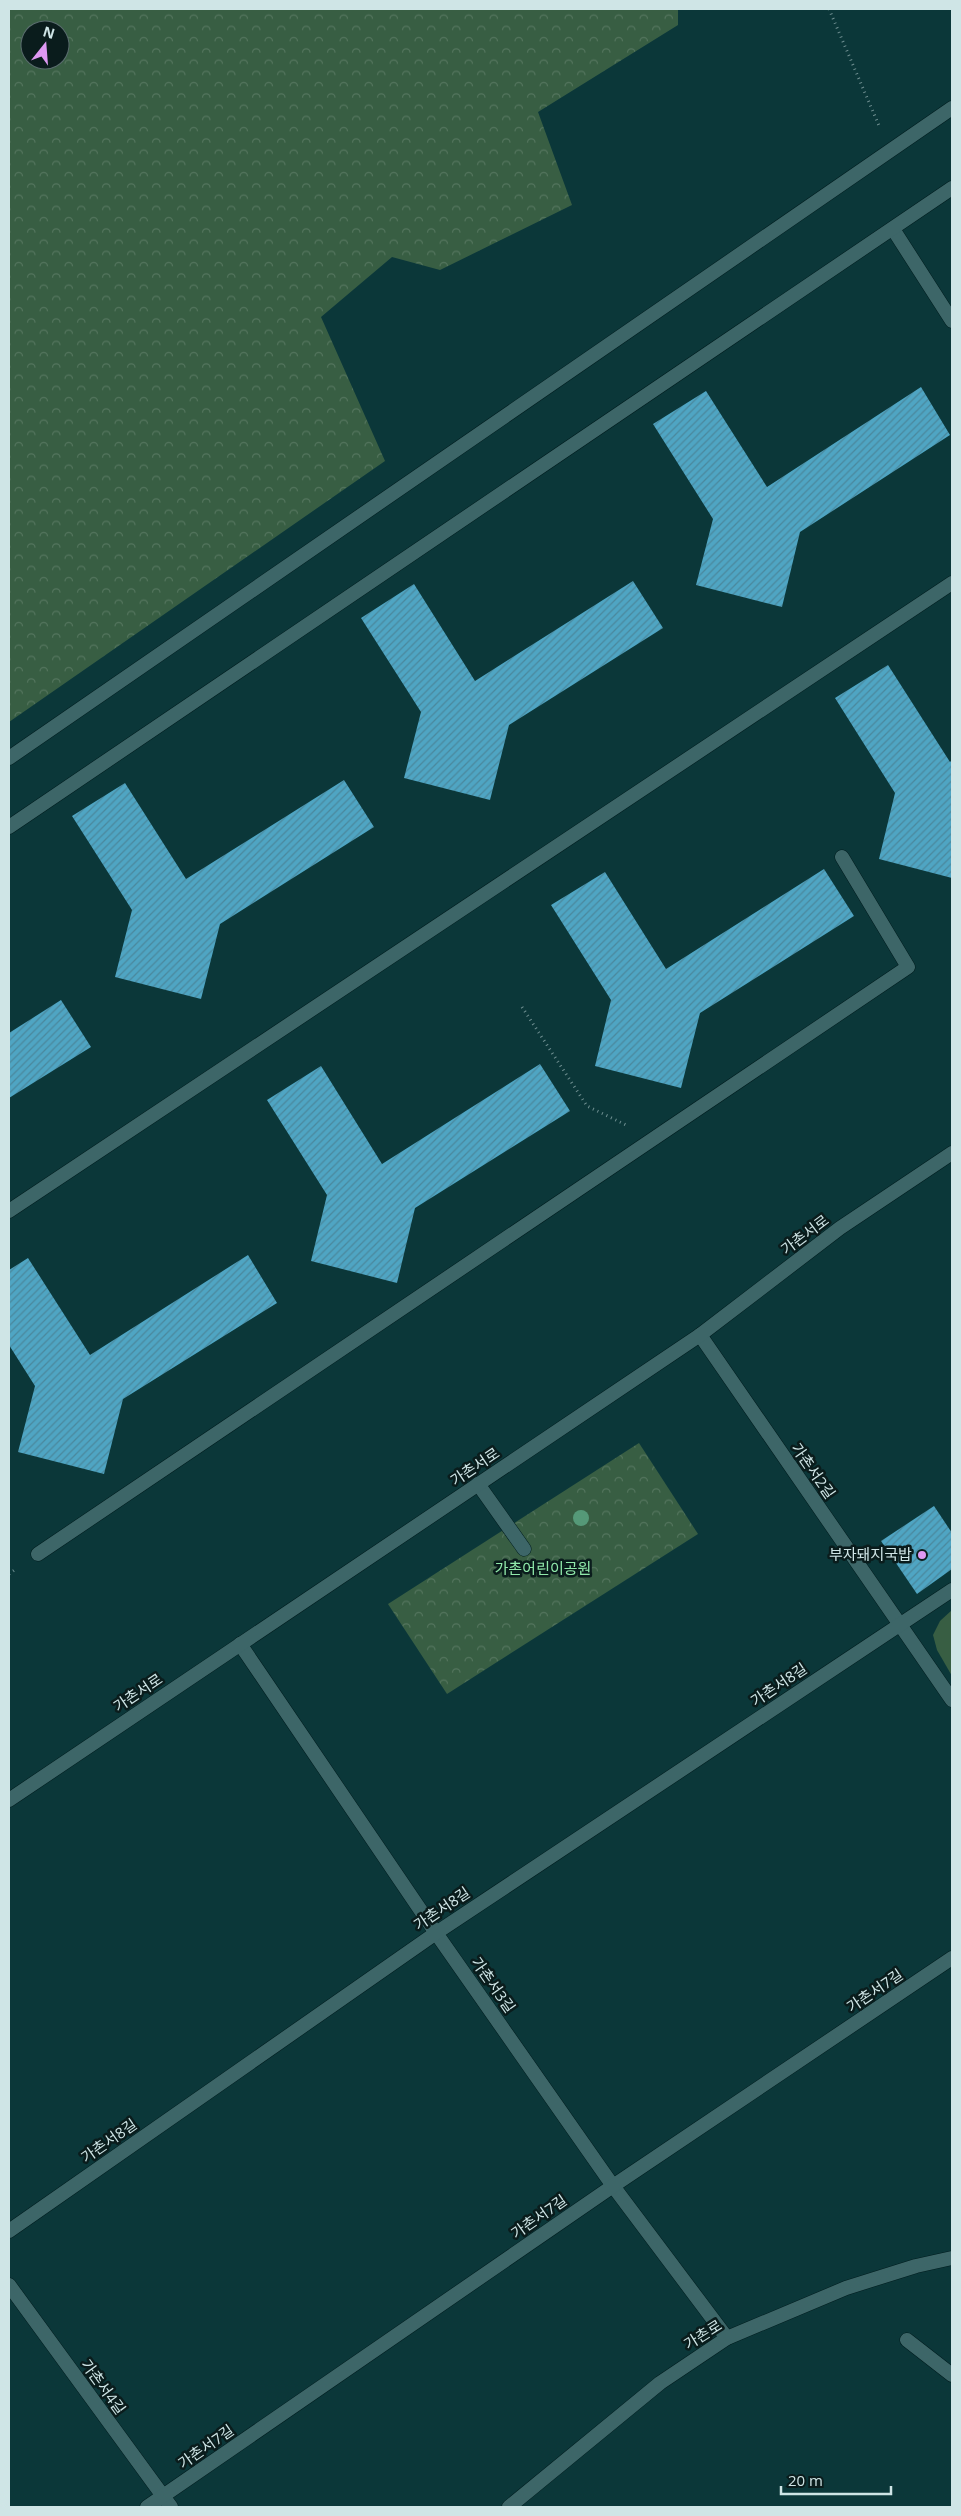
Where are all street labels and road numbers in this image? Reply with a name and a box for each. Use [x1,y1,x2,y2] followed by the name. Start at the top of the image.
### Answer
[776,1210,832,1259] street label: 가촌서로
[787,1439,840,1502] street label: 가촌서2길
[446,1442,503,1490] street label: 가촌서로
[746,1658,810,1710] street label: 가촌서8길
[109,1668,166,1716] street label: 가촌서로
[409,1882,473,1934] street label: 가촌서8길
[467,1953,520,2016] street label: 가촌서3길
[842,1964,906,2016] street label: 가촌서7길
[77,2114,140,2167] street label: 가촌서8길
[507,2190,570,2243] street label: 가촌서7길
[680,2315,725,2354] street label: 가촌로
[77,2355,131,2418] street label: 가촌서4길
[174,2420,237,2473] street label: 가촌서7길

